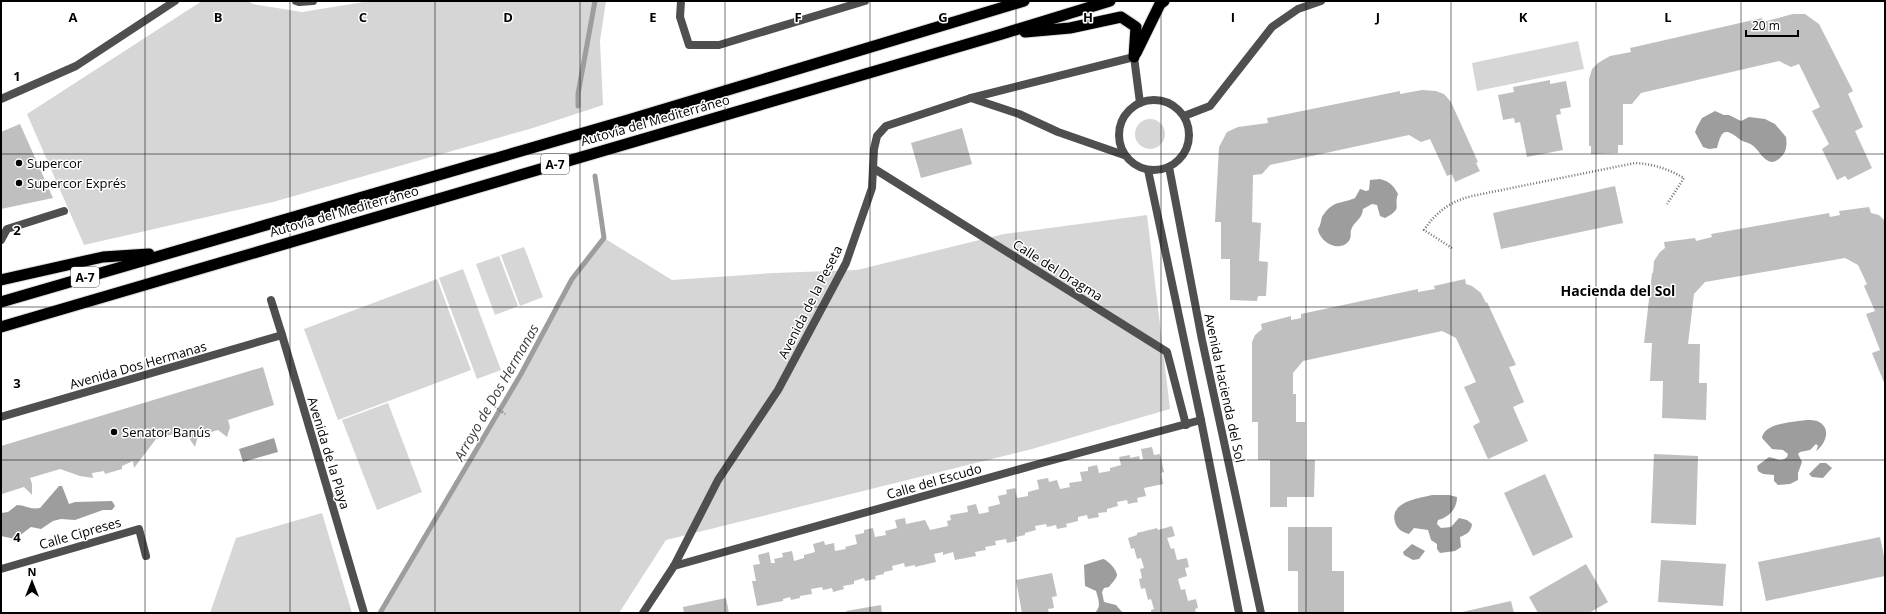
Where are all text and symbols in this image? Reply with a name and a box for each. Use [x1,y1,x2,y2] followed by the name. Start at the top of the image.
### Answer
[69,8,78,26] text: A
[214,8,223,26] text: B
[359,8,367,26] text: C
[503,8,513,26] text: D
[649,8,657,26] text: E
[794,8,802,26] text: F
[938,8,948,26] text: G
[1083,8,1093,26] text: H
[1231,8,1235,26] text: I
[1375,8,1380,26] text: J
[1519,8,1528,26] text: K
[1664,8,1672,26] text: L
[1746,12,1798,38] scale bar
[1752,17,1780,34] text: 20 m
[13,67,21,85] text: 1
[578,90,732,150] street label: Autovía del Mediterráneo
[27,154,83,172] place label: Supercor
[541,154,569,174] road number: A-7
[14,158,24,168] marker: Supercor
[27,174,126,192] place label: Supercor Exprés
[14,178,24,188] marker: Supercor Exprés
[267,181,421,241] street label: Autovía del Mediterráneo
[13,221,21,239] text: 2
[1010,235,1106,305] street label: Calle del Dragma
[774,242,846,362] street label: Avenida de la Peseta
[71,267,99,287] road number: A-7
[1561,281,1675,300] district label: Hacienda del Sol
[1200,312,1250,464] street label: Avenida Hacienda del Sol
[449,320,543,465] water label: Arroyo de Dos Hermanas
[68,337,208,393] street label: Avenida Dos Hermanas
[13,374,21,392] text: 3
[303,395,355,511] street label: Avenida de la Playa
[122,423,211,441] place label: Senator Banús
[109,427,119,437] marker: Senator Banús
[884,459,984,503] street label: Calle del Escudo
[37,513,123,553] street label: Calle Cipreses
[13,528,21,546] text: 4
[12,562,52,602] north arrow
[28,564,36,579] text: N

